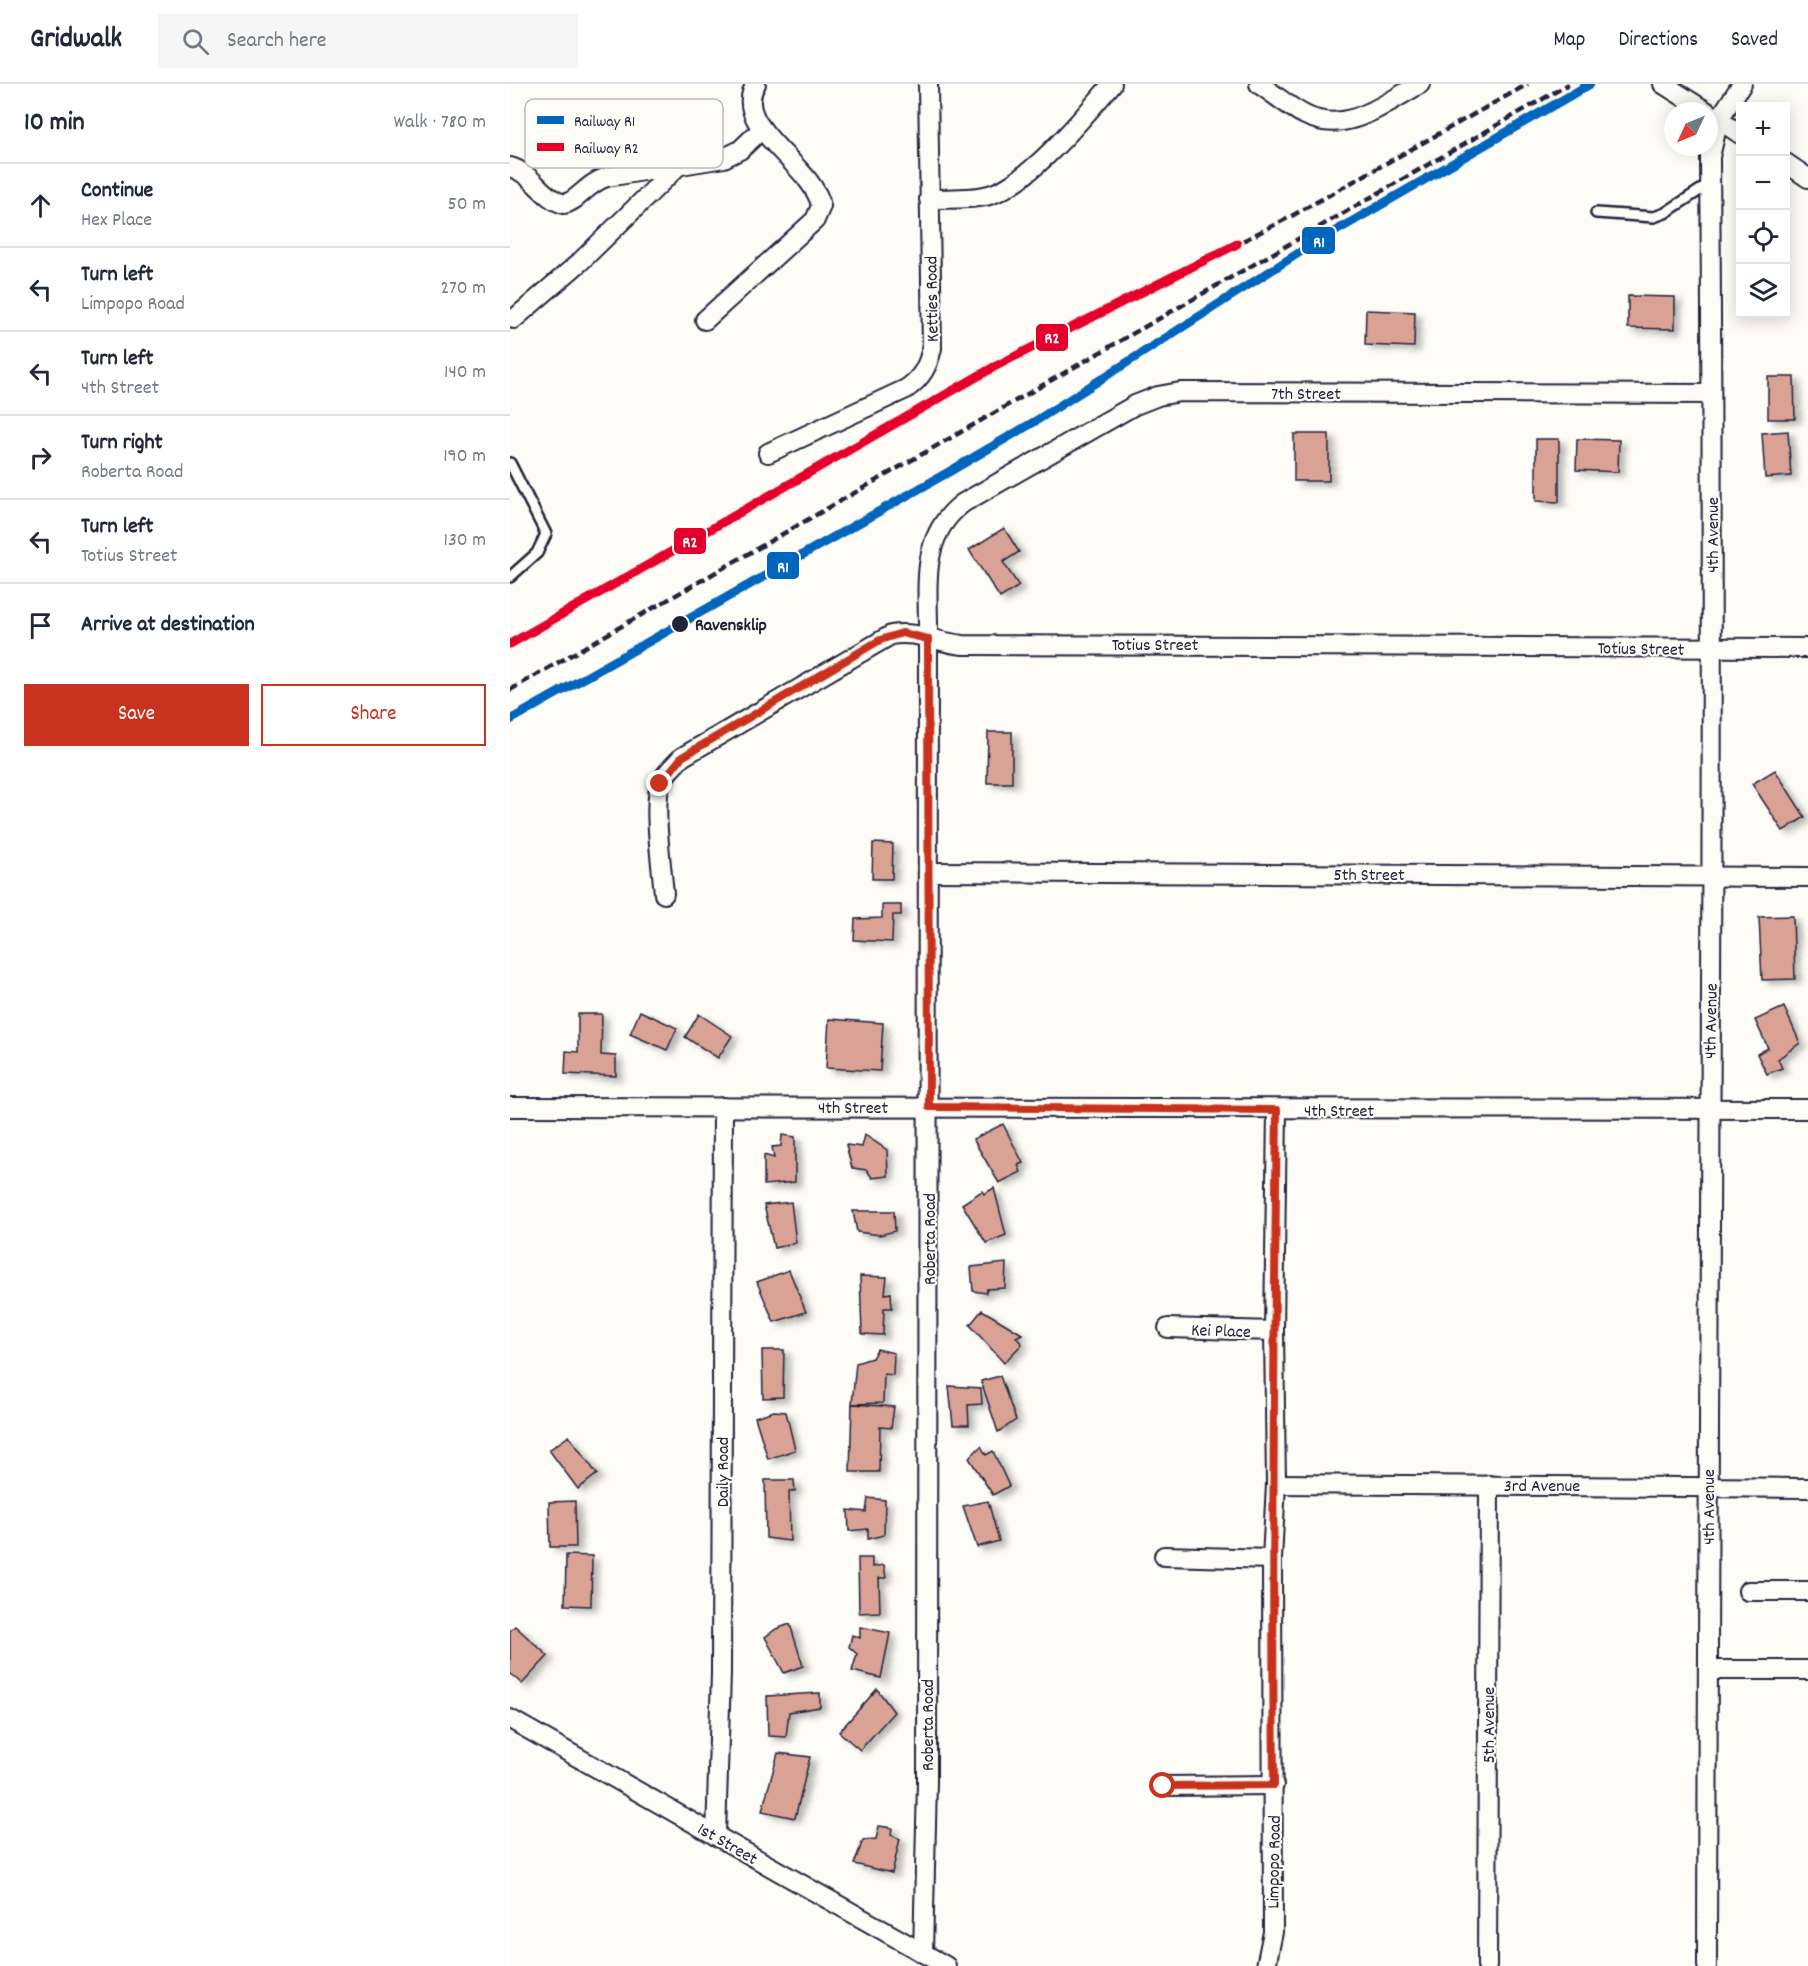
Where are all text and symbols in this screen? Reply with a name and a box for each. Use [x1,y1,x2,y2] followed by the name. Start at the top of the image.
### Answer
[158,14,578,68] search box
[30,21,122,61] text: Gridwalk
[179,25,212,58] icon: search
[227,26,327,57] text: Search here
[1554,26,1585,56] text: Map
[1618,26,1698,56] text: Directions
[1731,26,1778,56] text: Saved
[525,99,723,168] legend
[1664,102,1718,156] north arrow
[1736,102,1790,318] map controls
[1736,102,1790,156] button: +
[24,105,84,142] text: 10 min
[394,109,486,137] text: Walk · 780 m
[574,111,635,134] text: Railway R1
[574,138,639,161] text: Railway R2
[1736,156,1790,210] button: −
[81,176,153,207] text: Continue
[24,189,57,222] icon: ahead
[448,191,486,219] text: 50 m
[81,207,152,235] text: Hex Place
[1736,210,1790,264] button: locate
[1301,226,1336,255] line badge: R1
[1313,232,1325,255] text: R1
[920,256,947,342] street label: Ketties Road
[81,260,153,291] text: Turn left
[1736,264,1790,318] button: layers
[24,273,57,306] icon: left
[440,275,486,303] text: 270 m
[81,291,185,319] text: Limpopo Road
[1035,323,1069,352] line badge: R2
[1045,328,1059,351] text: R2
[81,344,153,375] text: Turn left
[24,357,57,390] icon: left
[444,359,486,387] text: 140 m
[81,375,159,403] text: 4th Street
[1271,383,1341,408] street label: 7th Street
[81,428,163,459] text: Turn right
[24,441,57,474] icon: right
[443,443,486,471] text: 190 m
[81,459,183,487] text: Roberta Road
[1702,497,1727,573] street label: 4th Avenue
[81,512,153,543] text: Turn left
[24,525,57,558] icon: left
[444,527,486,555] text: 130 m
[673,527,707,555] line badge: R2
[683,532,697,555] text: R2
[81,543,177,571] text: Totius Street
[766,551,800,580] line badge: R1
[777,557,789,580] text: R1
[24,609,57,642] icon: arrive
[81,610,255,641] text: Arrive at destination
[670,614,690,634] marker: Ravensklip
[695,614,767,639] place label: Ravensklip
[1112,634,1199,659] street label: Totius Street
[1597,637,1685,664] street label: Totius Street
[24,684,249,746] button: Save
[261,684,486,746] button: Share
[646,770,672,796] route end
[1333,864,1405,889] street label: 5th Street
[1699,983,1726,1059] street label: 4th Avenue
[818,1097,888,1122] street label: 4th Street
[1304,1100,1374,1125] street label: 4th Street
[919,1193,944,1285] street label: Roberta Road
[1191,1319,1251,1346] street label: Kei Place
[712,1437,737,1507] street label: Daily Road
[1698,1469,1723,1545] street label: 4th Avenue
[1504,1475,1580,1500] street label: 3rd Avenue
[917,1679,942,1771] street label: Roberta Road
[1478,1687,1503,1763] street label: 5th Avenue
[1149,1772,1175,1798] route start
[1262,1815,1289,1909] street label: Limpopo Road
[692,1818,762,1873] street label: 1st Street

